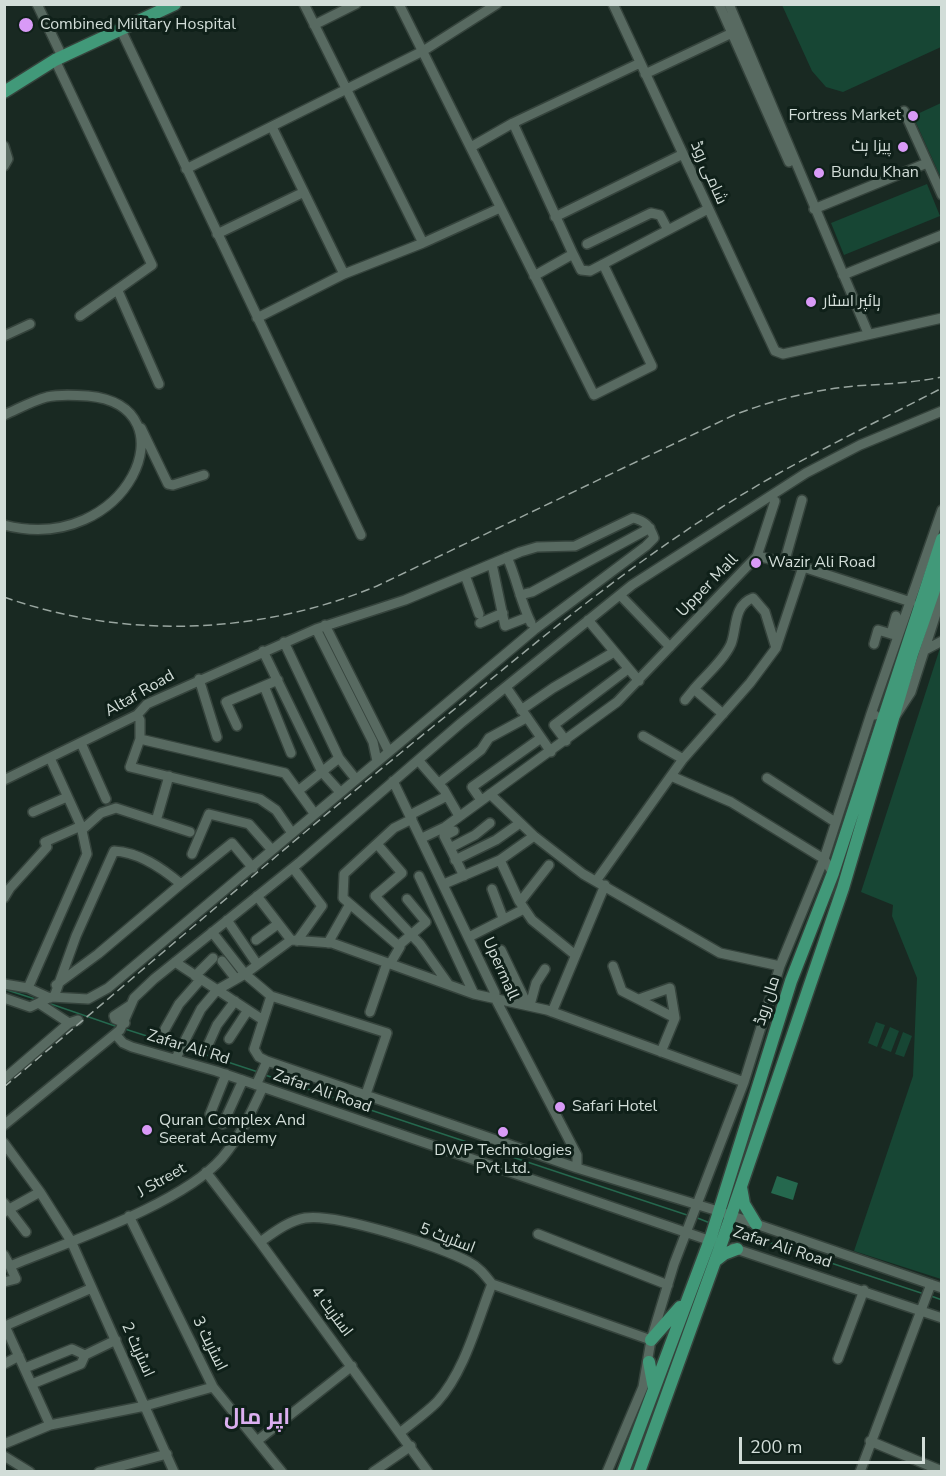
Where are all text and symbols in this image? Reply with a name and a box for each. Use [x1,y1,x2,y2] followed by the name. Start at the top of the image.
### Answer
[40,15,236,35] place label: Combined Military Hospital
[17,16,35,34] marker: Combined Military Hospital
[788,106,901,126] place label: Fortress Market
[906,109,920,123] marker: Fortress Market
[851,137,891,157] place label: پیزا ہٹ
[686,138,730,208] street label: شامی روڈ
[896,140,910,154] marker: پیزا ہٹ
[831,163,919,183] place label: Bundu Khan
[812,166,826,180] marker: Bundu Khan
[823,292,881,312] place label: ہائپر اسٹار
[804,295,818,309] marker: ہائپر اسٹار
[673,550,743,622] street label: Upper Mall
[768,553,876,573] place label: Wazir Ali Road
[749,556,763,570] marker: Wazir Ali Road
[102,666,178,722] street label: Altaf Road
[478,935,522,1003] street label: Upermall
[751,974,785,1028] street label: مال روڈ
[144,1026,232,1070] street label: Zafar Ali Rd
[270,1066,374,1118] street label: Zafar Ali Road
[572,1097,657,1117] place label: Safari Hotel
[553,1100,567,1114] marker: Safari Hotel
[159,1111,305,1149] place label: Quran Complex And Seerat Academy
[140,1123,154,1137] marker: Quran Complex And Seerat Academy
[496,1125,510,1139] marker: DWP Technologies Pvt Ltd.
[434,1141,572,1179] place label: DWP Technologies Pvt Ltd.
[134,1159,190,1203] street label: J Street
[416,1220,478,1258] street label: اسٹریٹ 5
[730,1223,834,1273] street label: Zafar Ali Road
[306,1283,356,1341] street label: اسٹریٹ 4
[188,1314,230,1374] street label: اسٹریٹ 3
[116,1320,158,1380] street label: اسٹریٹ 2
[224,1406,290,1432] district label: اپر مال
[742,1425,928,1463] scale bar
[750,1435,802,1459] text: 200 m

